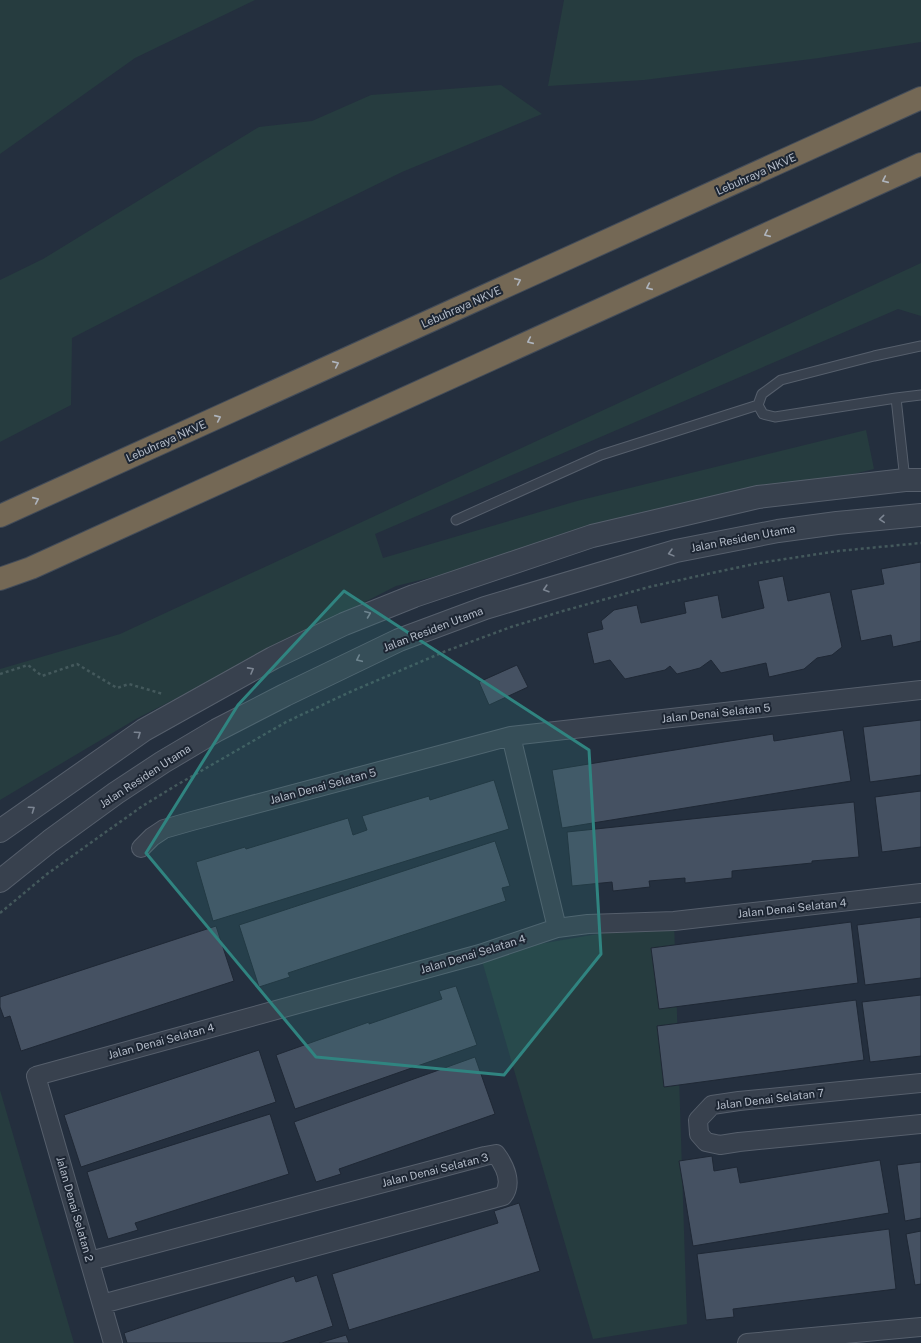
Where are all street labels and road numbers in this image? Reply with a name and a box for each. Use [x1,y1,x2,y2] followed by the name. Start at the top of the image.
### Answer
[714,151,798,197] street label: Lebuhraya NKVE
[419,284,503,330] street label: Lebuhraya NKVE
[124,418,208,464] street label: Lebuhraya NKVE
[690,522,796,554] street label: Jalan Residen Utama
[381,604,485,654] street label: Jalan Residen Utama
[661,701,771,725] street label: Jalan Denai Selatan 5
[97,742,193,810] street label: Jalan Residen Utama
[269,766,377,806] street label: Jalan Denai Selatan 5
[737,896,847,920] street label: Jalan Denai Selatan 4
[419,932,527,976] street label: Jalan Denai Selatan 4
[107,1021,215,1061] street label: Jalan Denai Selatan 4
[715,1086,825,1112] street label: Jalan Denai Selatan 7
[380,1151,490,1189] street label: Jalan Denai Selatan 3
[54,1155,96,1263] street label: Jalan Denai Selatan 2

